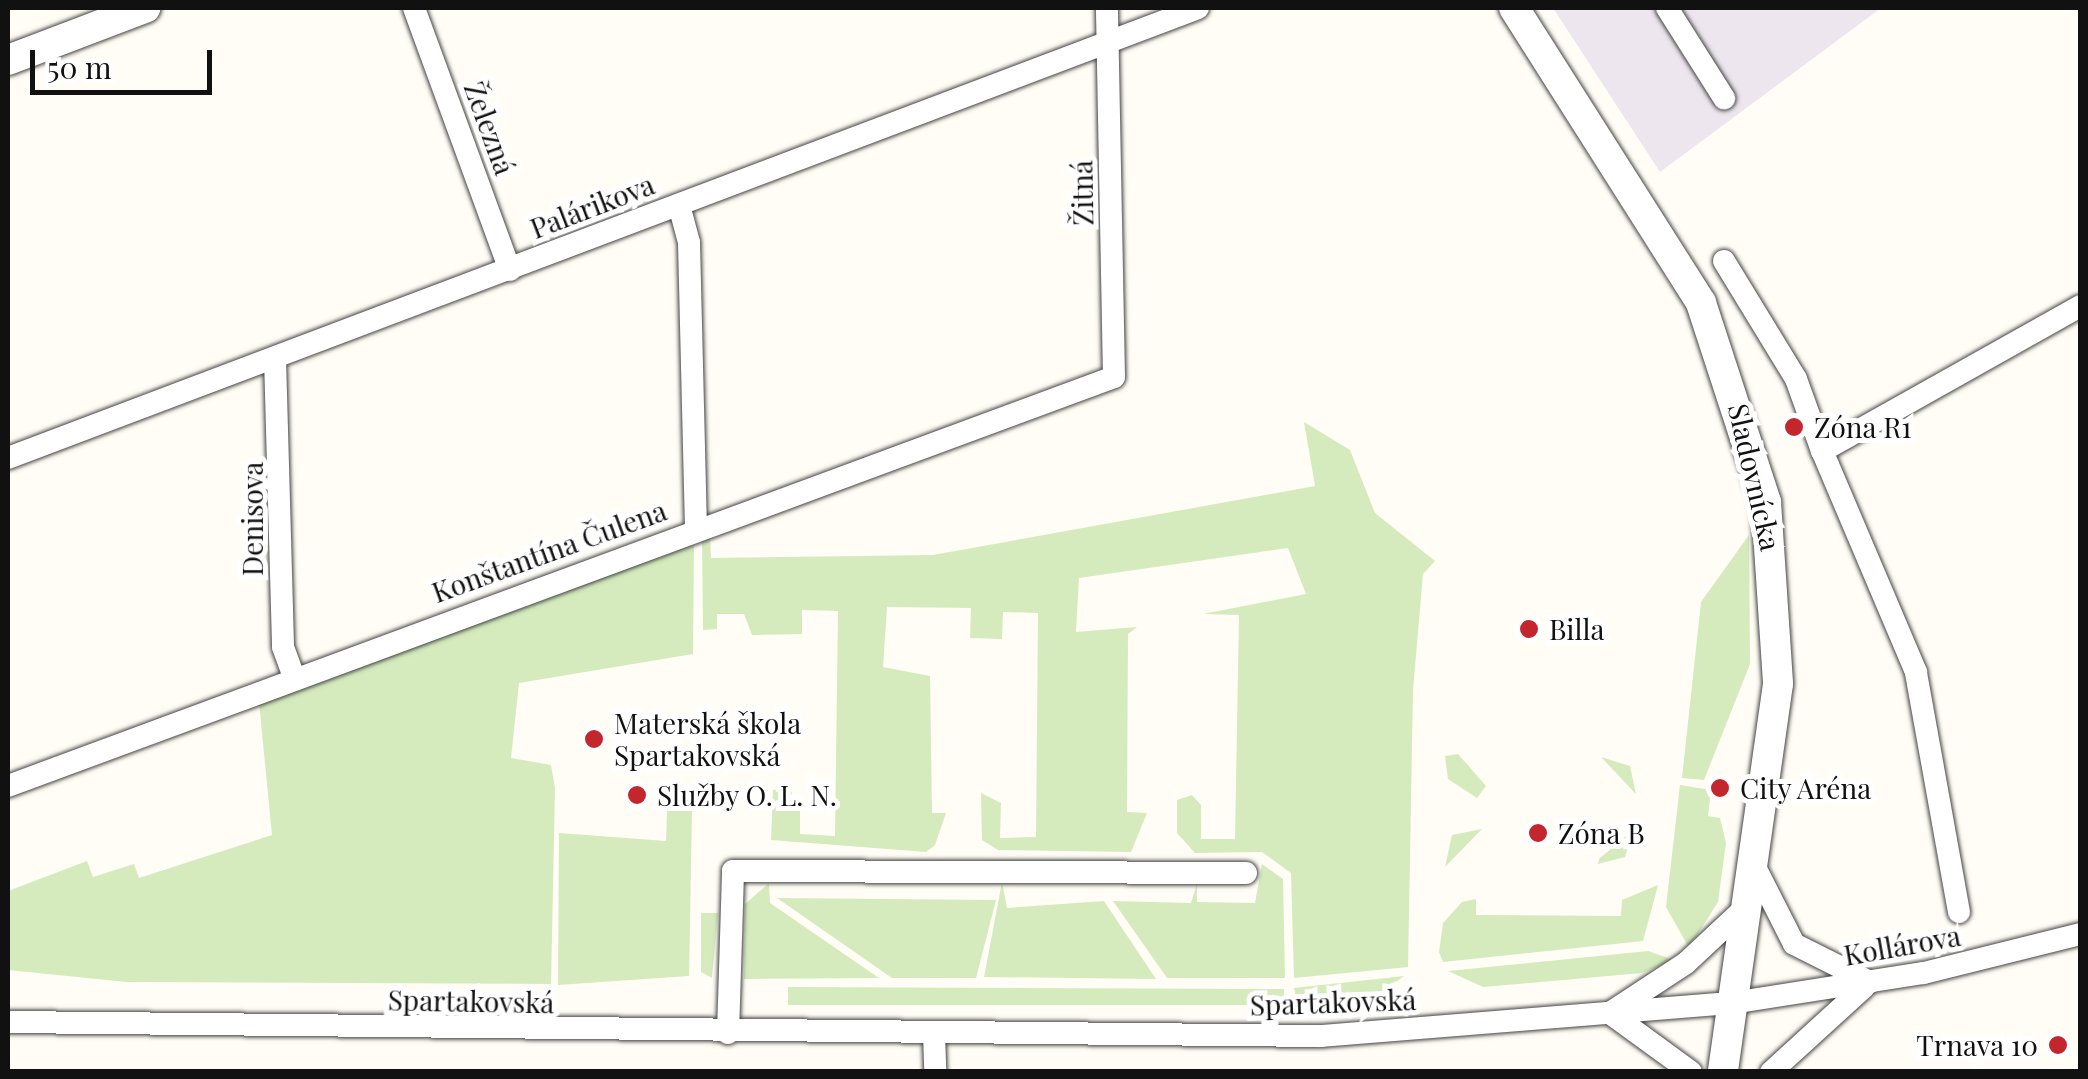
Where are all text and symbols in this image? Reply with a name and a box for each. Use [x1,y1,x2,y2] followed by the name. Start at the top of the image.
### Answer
[35,30,218,92] scale bar
[47,47,112,87] text: 50 m
[458,77,522,179] street label: Železná
[1065,160,1099,226] street label: Žitná
[525,167,659,245] street label: Palárikova
[1722,400,1788,554] street label: Sladovnícka
[1814,410,1912,444] place label: Zóna R1
[1783,416,1805,438] marker: Zóna R1
[235,462,269,576] street label: Denisova
[427,493,671,609] street label: Konštantína Čulena
[1549,612,1604,646] place label: Billa
[1518,618,1540,640] marker: Billa
[614,706,801,772] place label: Materská škola Spartakovská
[583,728,605,750] marker: Materská škola Spartakovská
[1740,771,1873,805] place label: City Aréna
[1709,777,1731,799] marker: City Aréna
[657,778,837,812] place label: Služby O. L. N.
[626,784,648,806] marker: Služby O. L. N.
[1558,816,1645,850] place label: Zóna B
[1527,822,1549,844] marker: Zóna B
[1841,918,1963,972] street label: Kollárova
[1249,982,1417,1022] street label: Spartakovská
[387,983,555,1019] street label: Spartakovská
[1916,1028,2038,1062] place label: Trnava 10
[2047,1034,2069,1056] marker: Trnava 10

